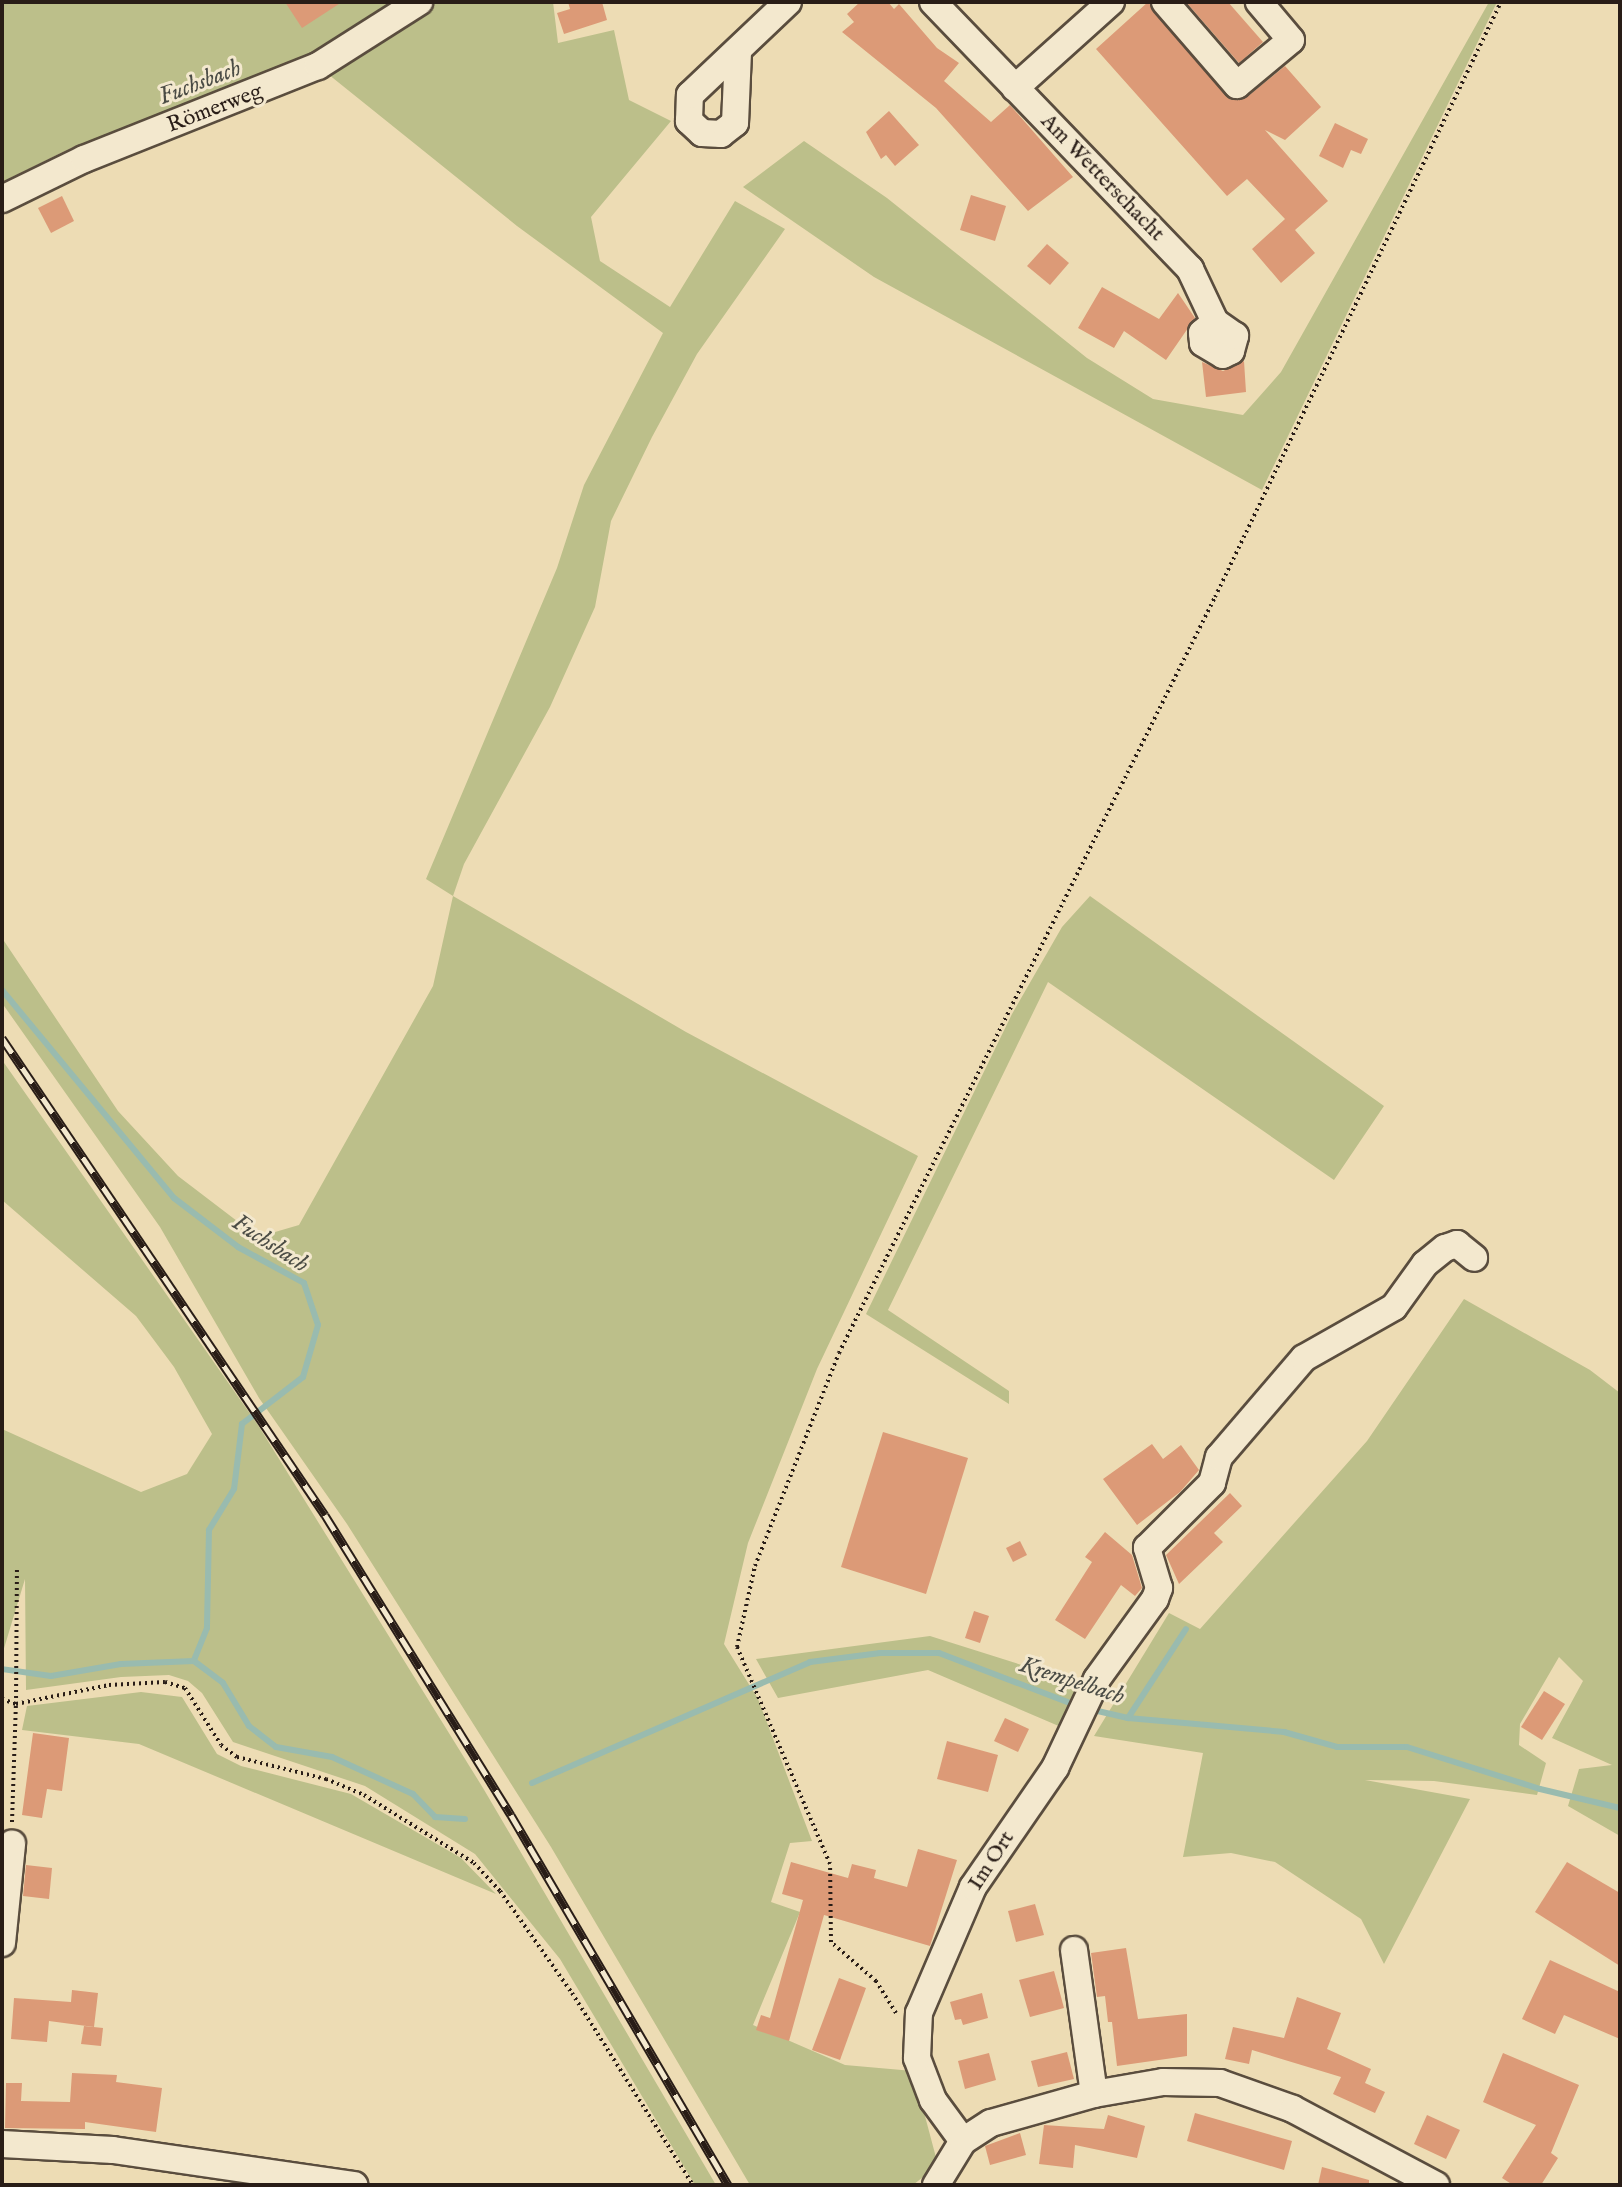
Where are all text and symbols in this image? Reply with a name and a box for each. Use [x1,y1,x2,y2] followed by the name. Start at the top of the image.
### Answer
[155,54,245,112] water label: Fuchsbach
[164,79,266,139] street label: Römerweg
[1035,109,1169,247] street label: Am Wetterschacht
[226,1209,314,1279] water label: Fuchsbach
[1016,1651,1128,1711] water label: Krempelbach
[963,1827,1021,1895] street label: Im Ort

